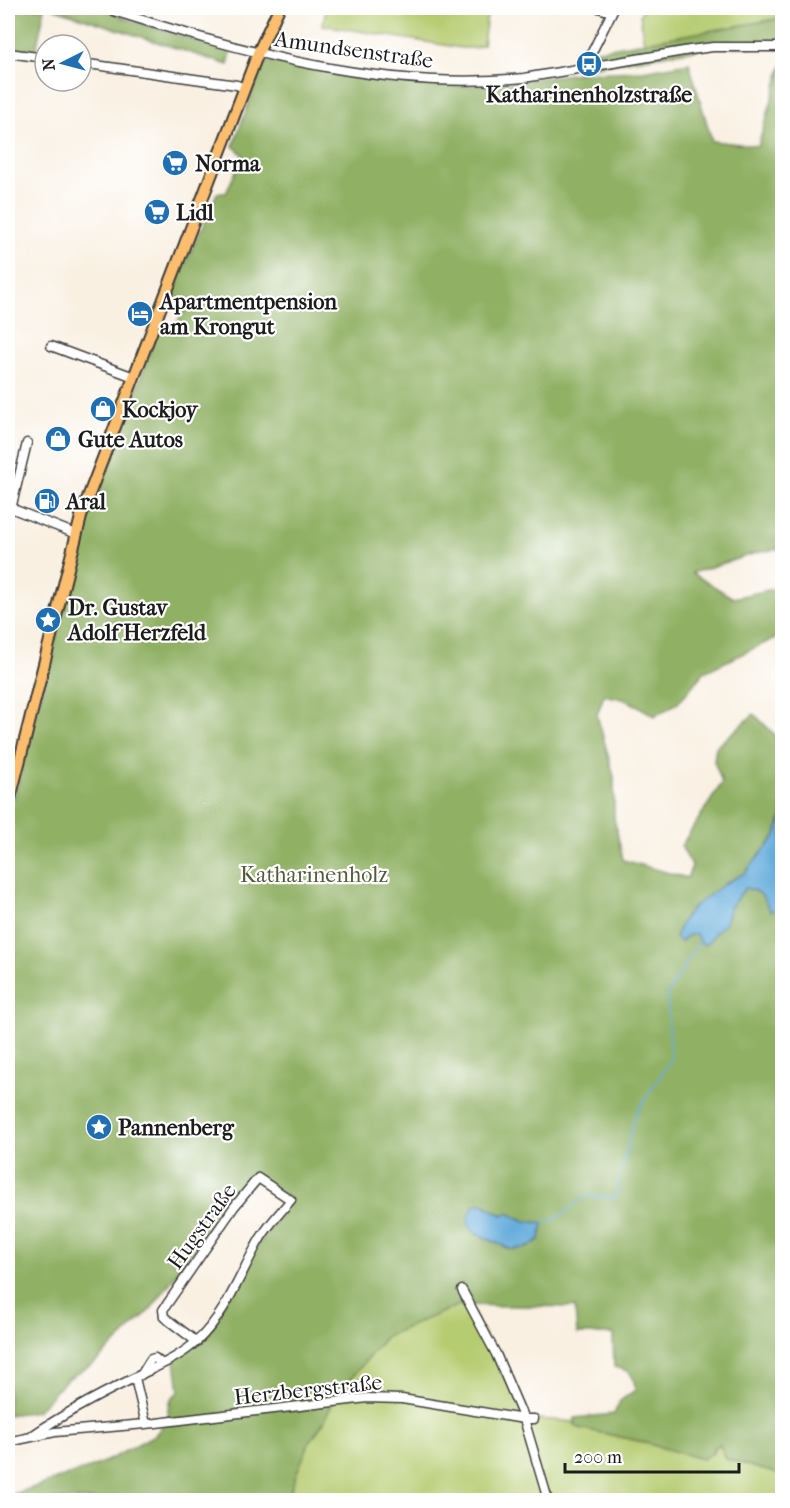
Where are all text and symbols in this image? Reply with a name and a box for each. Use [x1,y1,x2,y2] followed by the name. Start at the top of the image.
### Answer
[272,26,435,74] street label: Amundsenstraße
[33,33,93,93] north arrow
[574,49,604,79] bus stop icon: Katharinenholzstraße
[38,57,59,72] text: N
[486,82,692,108] place label: Katharinenholzstraße
[160,148,190,178] supermarket icon: Norma
[195,151,261,177] place label: Norma
[142,197,172,227] supermarket icon: Lidl
[176,200,215,226] place label: Lidl
[158,289,337,340] place label: Apartmentpension am Krongut
[125,299,155,329] hotel icon: Apartmentpension am Krongut
[88,394,118,424] shop icon: Kockjoy
[122,397,199,423] place label: Kockjoy
[43,424,73,454] shop icon: Gute Autos
[78,427,183,453] place label: Gute Autos
[32,486,62,516] fuel station icon: Aral
[64,489,107,515] place label: Aral
[66,595,207,646] place label: Dr. Gustav Adolf Herzfeld
[33,605,63,635] place icon: Dr. Gustav Adolf Herzfeld
[240,862,388,888] park label: Katharinenholz
[84,1112,114,1142] place icon: Pannenberg
[118,1115,235,1141] place label: Pannenberg
[162,1178,242,1275] street label: Hugstraße
[233,1369,384,1411] street label: Herzbergstraße
[565,1436,739,1474] scale bar
[574,1447,622,1468] text: 200 m

